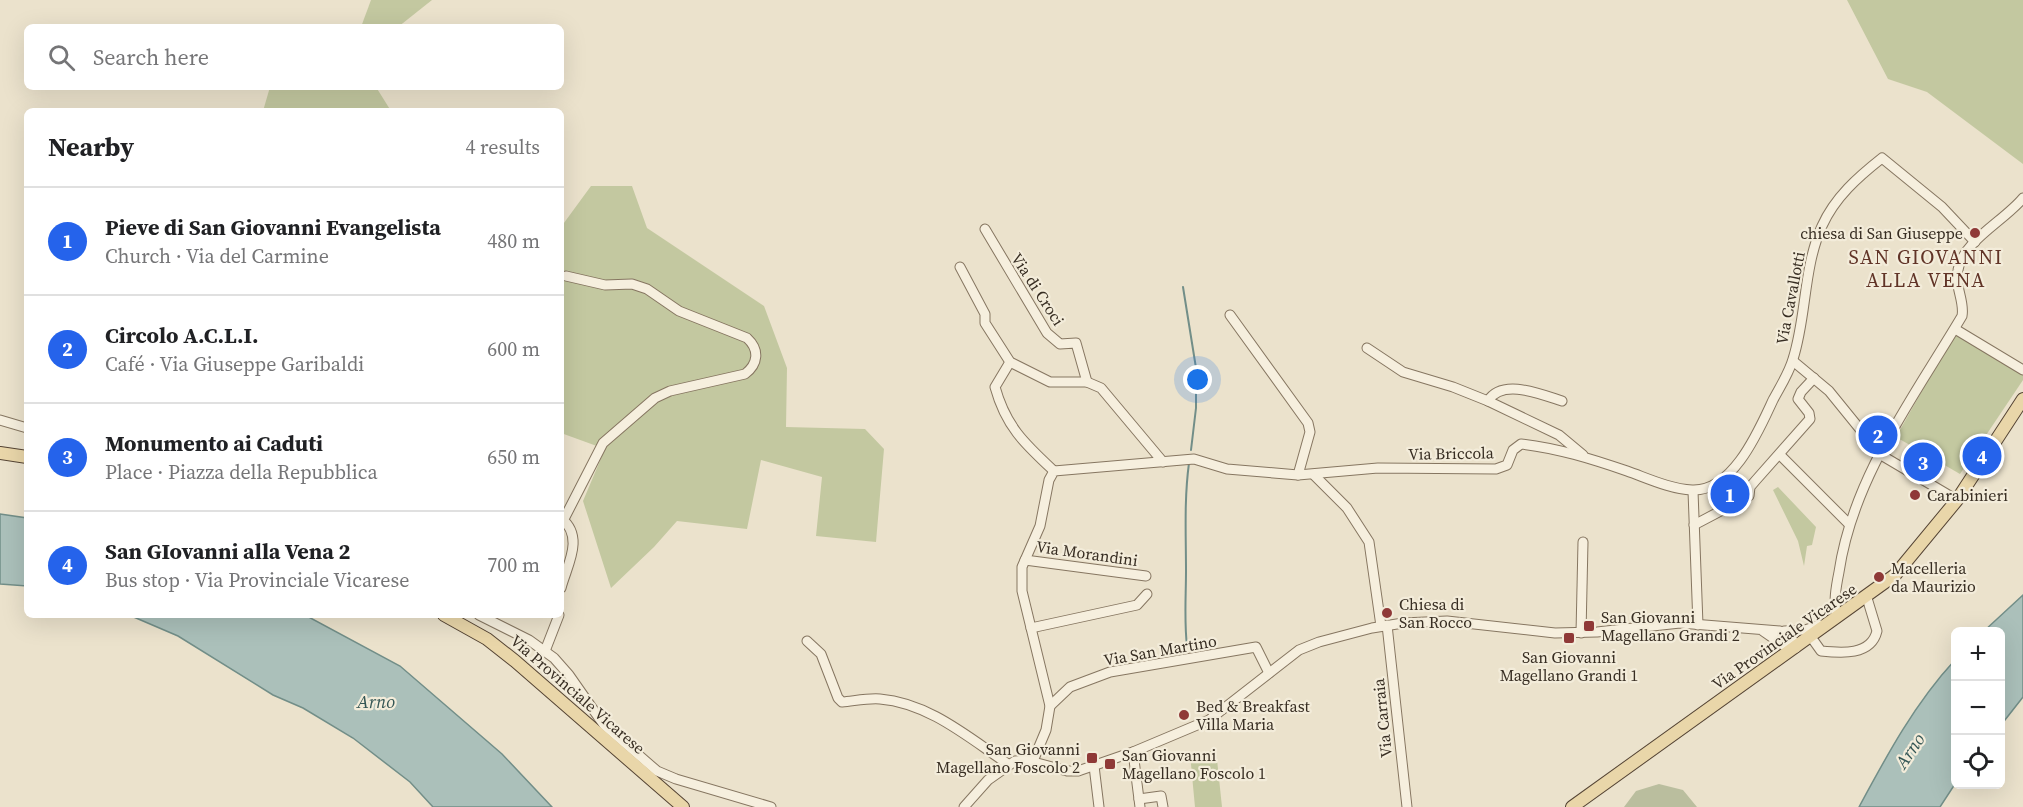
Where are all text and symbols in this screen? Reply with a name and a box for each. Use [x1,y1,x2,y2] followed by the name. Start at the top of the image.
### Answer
[24,24,564,90] search box
[45,41,78,74] icon: search
[93,42,209,72] text: Search here
[48,129,134,165] text: Nearby
[465,133,540,161] text: 4 results
[105,212,441,242] text: Pieve di San Giovanni Evangelista
[1800,222,1963,244] place label: chiesa di San Giuseppe
[1968,226,1982,240] marker: chiesa di San Giuseppe
[62,227,73,255] text: 1
[487,227,540,255] text: 480 m
[105,242,329,270] text: Church · Via del Carmine
[1849,243,2003,294] district label: SAN GIOVANNI ALLA VENA
[1006,248,1070,330] street label: Via di Croci
[1770,249,1810,346] street label: Via Cavallotti
[105,320,259,350] text: Circolo A.C.L.I.
[62,335,73,363] text: 2
[487,335,540,363] text: 600 m
[105,350,364,378] text: Café · Via Giuseppe Garibaldi
[1183,365,1212,394] your location
[1858,412,1898,458] pin: 2
[105,428,323,458] text: Monumento ai Caduti
[1962,434,2002,478] pin: 4
[1904,440,1942,484] pin: 3
[1408,441,1495,465] street label: Via Briccola
[62,443,73,471] text: 3
[487,443,540,471] text: 650 m
[105,458,378,486] text: Place · Piazza della Repubblica
[1710,472,1750,516] pin: 1
[1927,484,2008,506] place label: Carabinieri
[1908,488,1922,502] marker: Carabinieri
[1035,535,1140,571] street label: Via Morandini
[105,536,351,566] text: San GIovanni alla Vena 2
[62,551,73,579] text: 4
[487,551,540,579] text: 700 m
[1891,557,1976,597] place label: Macelleria da Maurizio
[105,566,409,594] text: Bus stop · Via Provinciale Vicarese
[1872,570,1886,584] marker: Macelleria da Maurizio
[1707,578,1861,694] street label: Via Provinciale Vicarese
[1399,593,1472,633] place label: Chiesa di San Rocco
[1380,606,1394,620] marker: Chiesa di San Rocco
[1601,606,1740,646] place label: San Giovanni Magellano Grandi 2
[1582,619,1596,633] marker: San Giovanni Magellano Grandi 2
[1951,627,2005,789] map controls
[1951,627,2005,681] button: +
[506,629,650,759] street label: Via Provinciale Vicarese
[1102,629,1218,671] street label: Via San Martino
[1562,631,1576,645] marker: San Giovanni Magellano Grandi 1
[1500,646,1638,686] place label: San Giovanni Magellano Grandi 1
[1367,676,1397,759] street label: Via Carraia
[1951,681,2005,735] button: −
[356,689,395,714] water label: Arno
[1196,695,1311,735] place label: Bed & Breakfast Villa Maria
[1177,708,1191,722] marker: Bed & Breakfast Villa Maria
[1888,728,1931,774] water label: Arno
[1951,735,2005,789] button: locate
[936,738,1080,778] place label: San Giovanni Magellano Foscolo 2
[1122,744,1266,784] place label: San Giovanni Magellano Foscolo 1
[1085,751,1099,765] marker: San Giovanni Magellano Foscolo 2
[1103,757,1117,771] marker: San Giovanni Magellano Foscolo 1

